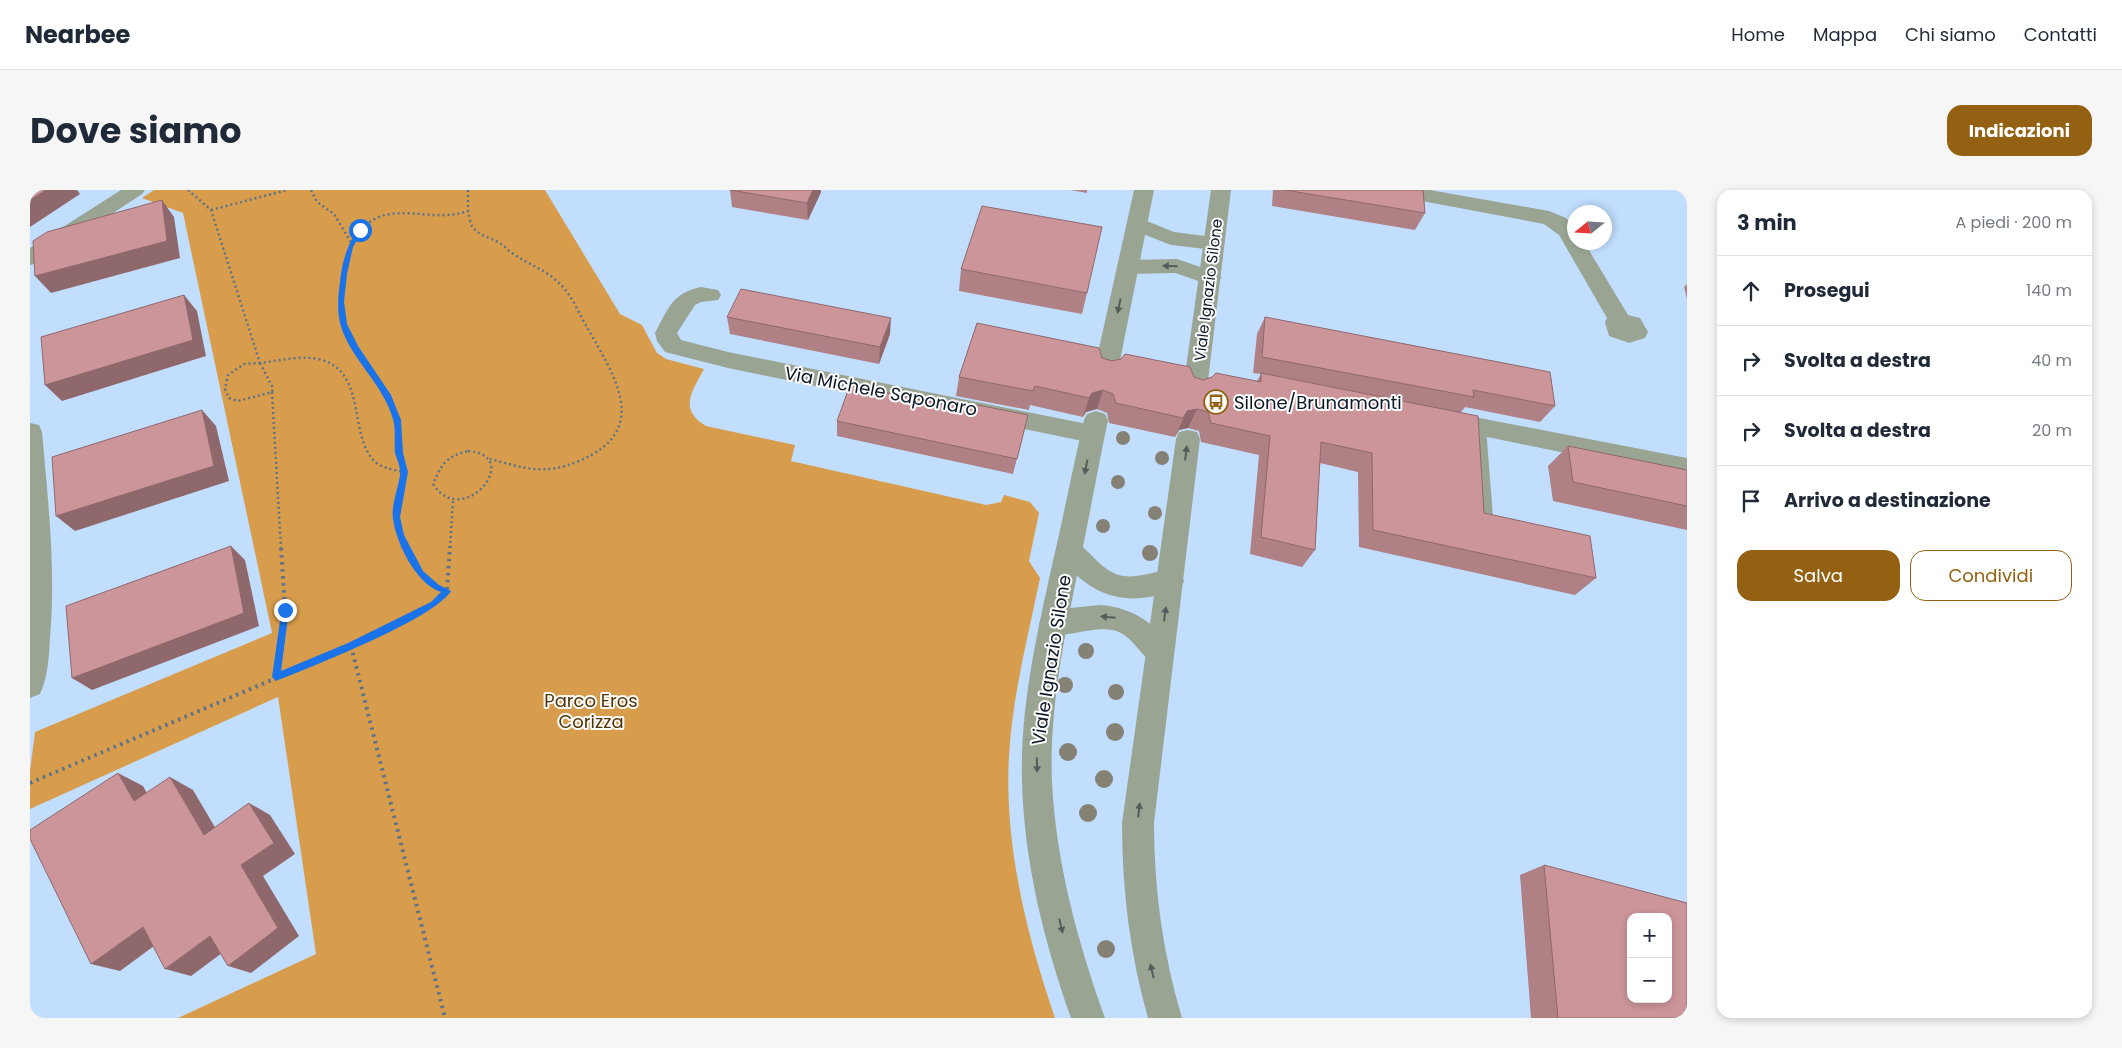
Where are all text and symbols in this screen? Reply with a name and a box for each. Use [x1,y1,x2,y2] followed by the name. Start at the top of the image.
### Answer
[25,18,130,51] text: Nearbee
[1731,22,1785,47] text: Home
[1813,22,1877,47] text: Mappa
[1905,22,1996,47] text: Chi siamo
[2024,22,2097,47] text: Contatti
[1947,105,2092,156] button: Indicazioni
[30,106,242,155] text: Dove siamo
[1567,205,1612,250] north arrow
[1737,208,1797,237] text: 3 min
[1956,211,2072,234] text: A piedi · 200 m
[1189,218,1227,362] street label: Viale Ignazio Silone
[349,219,372,242] route start
[1162,262,1178,270] one-way arrow
[1737,277,1765,305] icon: ahead
[1784,277,1870,304] text: Prosegui
[2026,279,2072,302] text: 140 m
[1115,299,1123,315] one-way arrow
[1737,347,1765,375] icon: right
[1784,347,1931,374] text: Svolta a destra
[2031,349,2072,372] text: 40 m
[782,360,980,422] street label: Via Michele Saponaro
[1203,389,1229,415] bus stop icon: Silone/Brunamonti
[1234,390,1402,415] place label: Silone/Brunamonti
[1737,417,1765,445] icon: right
[1784,417,1931,444] text: Svolta a destra
[2032,419,2072,442] text: 20 m
[1182,445,1190,461] one-way arrow
[1081,460,1089,476] one-way arrow
[1737,487,1765,515] icon: arrive
[1784,487,1991,514] text: Arrivo a destinazione
[1737,550,1900,601] button: Salva
[1910,550,2072,601] button: Condividi
[1025,573,1077,747] street label: Viale Ignazio Silone
[274,599,297,622] route end
[1161,606,1169,622] one-way arrow
[1100,613,1116,621] one-way arrow
[544,688,638,734] park label: Parco Eros Corizza
[1034,758,1042,774] one-way arrow
[1135,802,1143,818] one-way arrow
[1627,913,1672,1003] map controls
[1627,913,1672,958] button: +
[1057,918,1065,933] one-way arrow
[1627,958,1672,1003] button: −
[1148,964,1156,979] one-way arrow

